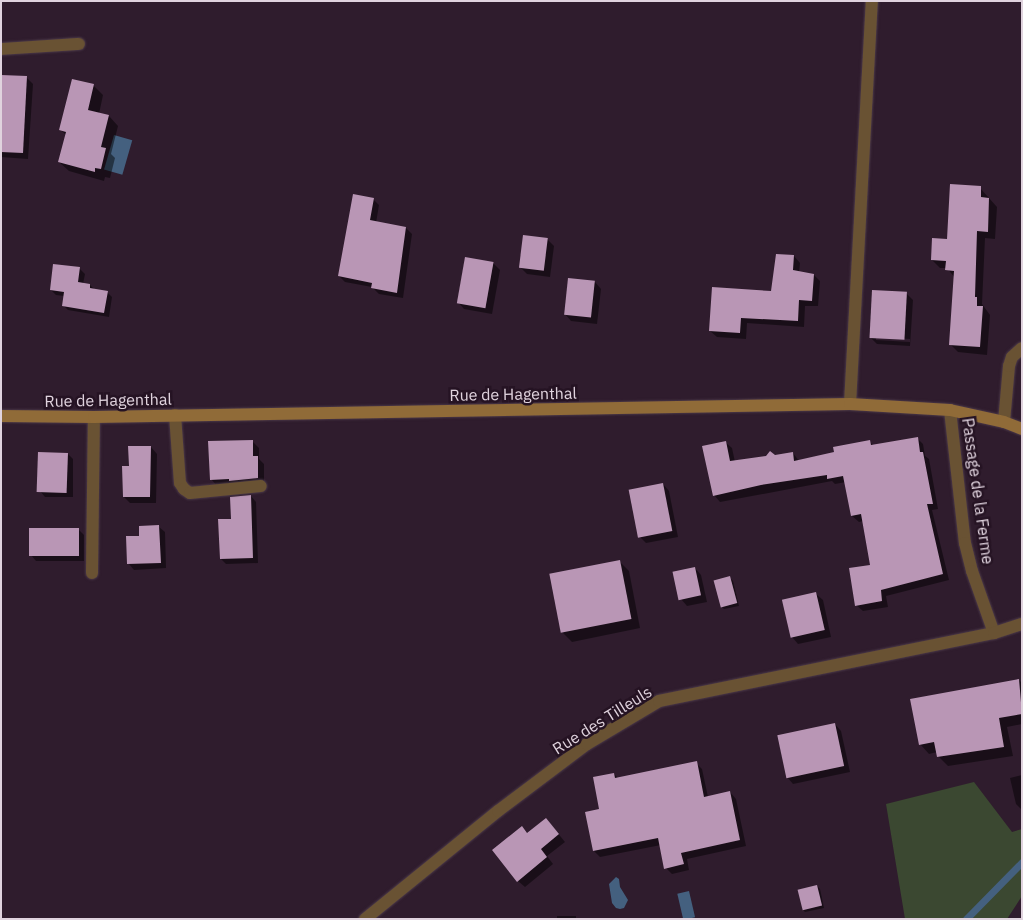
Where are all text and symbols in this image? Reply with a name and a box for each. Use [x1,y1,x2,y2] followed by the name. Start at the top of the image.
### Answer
[449,383,577,405] street label: Rue de Hagenthal
[44,389,172,411] street label: Rue de Hagenthal
[958,417,998,565] street label: Passage de la Ferme
[549,682,655,758] street label: Rue des Tilleuls

